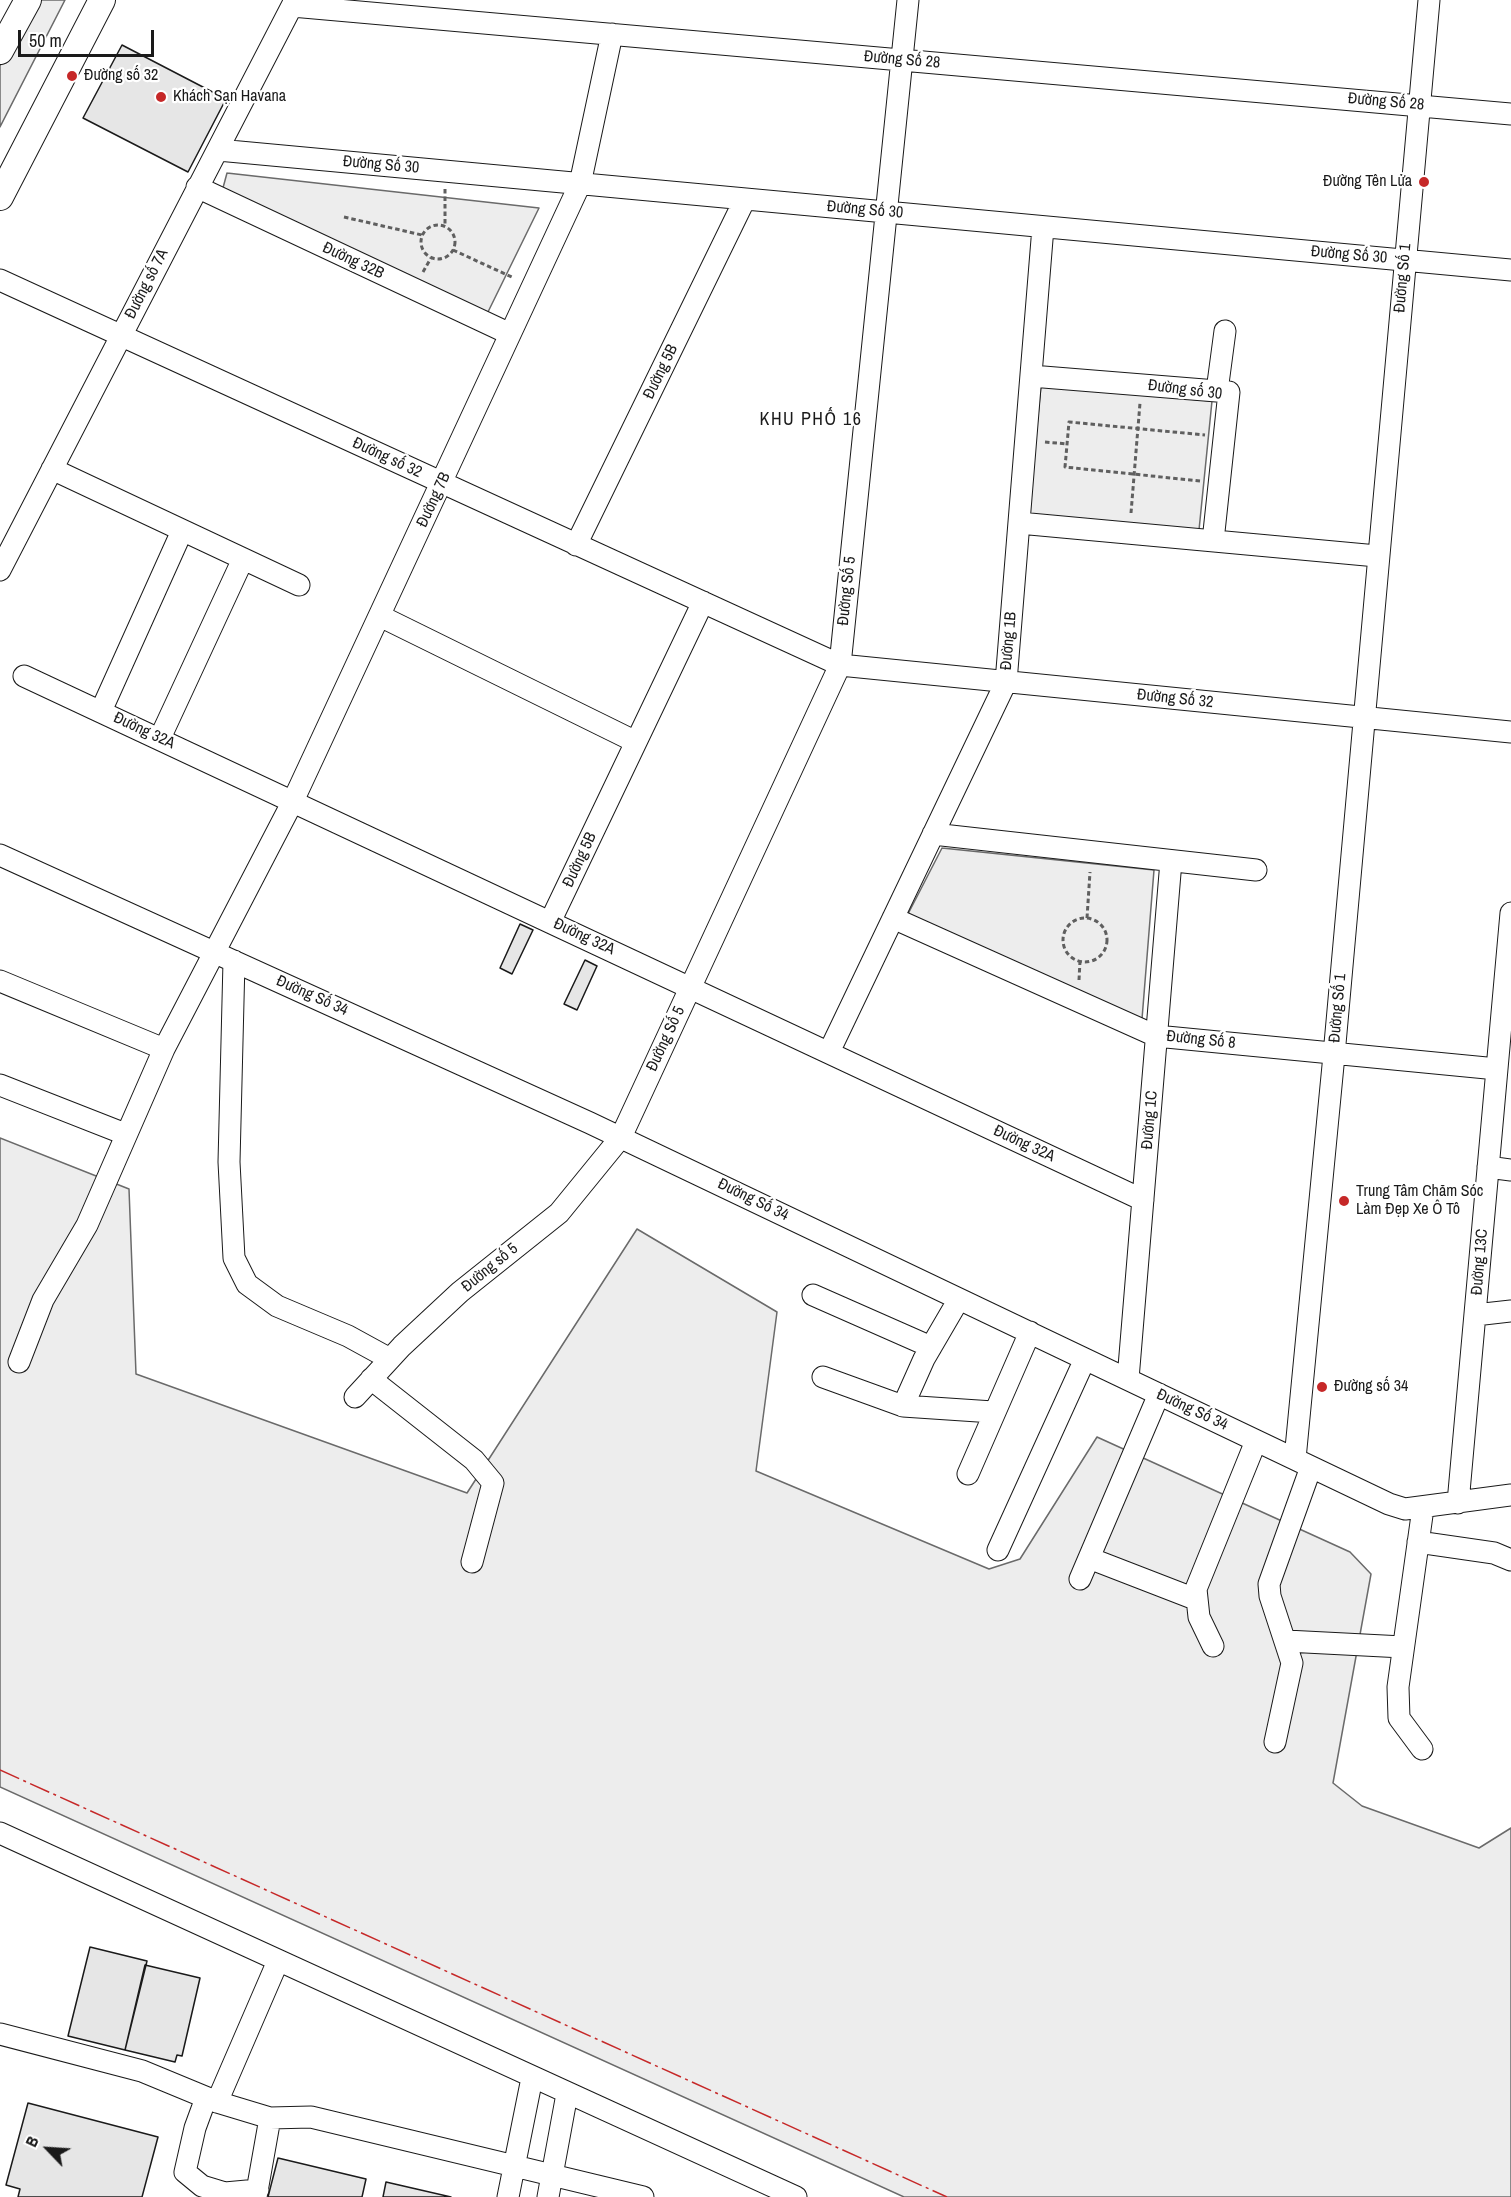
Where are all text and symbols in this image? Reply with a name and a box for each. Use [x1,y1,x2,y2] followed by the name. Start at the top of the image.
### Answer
[21,18,158,56] scale bar
[29,28,62,53] text: 50 m
[863,47,941,73] street label: Đường Số 28
[84,66,158,86] place label: Đường số 32
[65,69,79,83] marker: Đường số 32
[173,87,286,107] place label: Khách Sạn Havana
[1347,89,1425,115] street label: Đường Số 28
[154,90,168,104] marker: Khách Sạn Havana
[342,152,420,178] street label: Đường Số 30
[1323,172,1412,192] place label: Đường Tên Lửa
[1417,175,1431,189] marker: Đường Tên Lửa
[826,197,904,223] street label: Đường Số 30
[319,238,387,284] street label: Đường 32B
[1310,242,1388,268] street label: Đường Số 30
[1390,243,1416,313] street label: Đường Số 1
[121,246,173,322] street label: Đường số 7A
[640,342,682,402] street label: Đường 5B
[1147,376,1223,404] street label: Đường số 30
[760,409,862,431] district label: KHU PHỐ 16
[349,434,425,482] street label: Đường số 32
[413,470,455,530] street label: Đường 7B
[834,556,860,626] street label: Đường Số 5
[997,611,1021,671] street label: Đường 1B
[1136,685,1214,713] street label: Đường Số 32
[110,708,178,754] street label: Đường 32A
[559,830,601,890] street label: Đường 5B
[550,914,618,960] street label: Đường 32A
[273,972,351,1020] street label: Đường Số 34
[1325,973,1351,1043] street label: Đường Số 1
[643,1004,689,1074] street label: Đường Số 5
[1166,1027,1236,1053] street label: Đường Số 8
[1138,1090,1162,1150] street label: Đường 1C
[990,1121,1058,1167] street label: Đường 32A
[714,1175,792,1225] street label: Đường Số 34
[1356,1182,1483,1220] place label: Trung Tâm Chăm Sóc Làm Đẹp Xe Ô Tô
[1337,1194,1351,1208] marker: Trung Tâm Chăm Sóc Làm Đẹp Xe Ô Tô
[1468,1228,1492,1296] street label: Đường 13C
[458,1239,522,1297] street label: Đường số 5
[1334,1377,1408,1397] place label: Đường số 34
[1315,1380,1329,1394] marker: Đường số 34
[1153,1385,1231,1435] street label: Đường Số 34
[18,2119,78,2179] north arrow
[20,2132,44,2150] text: B

